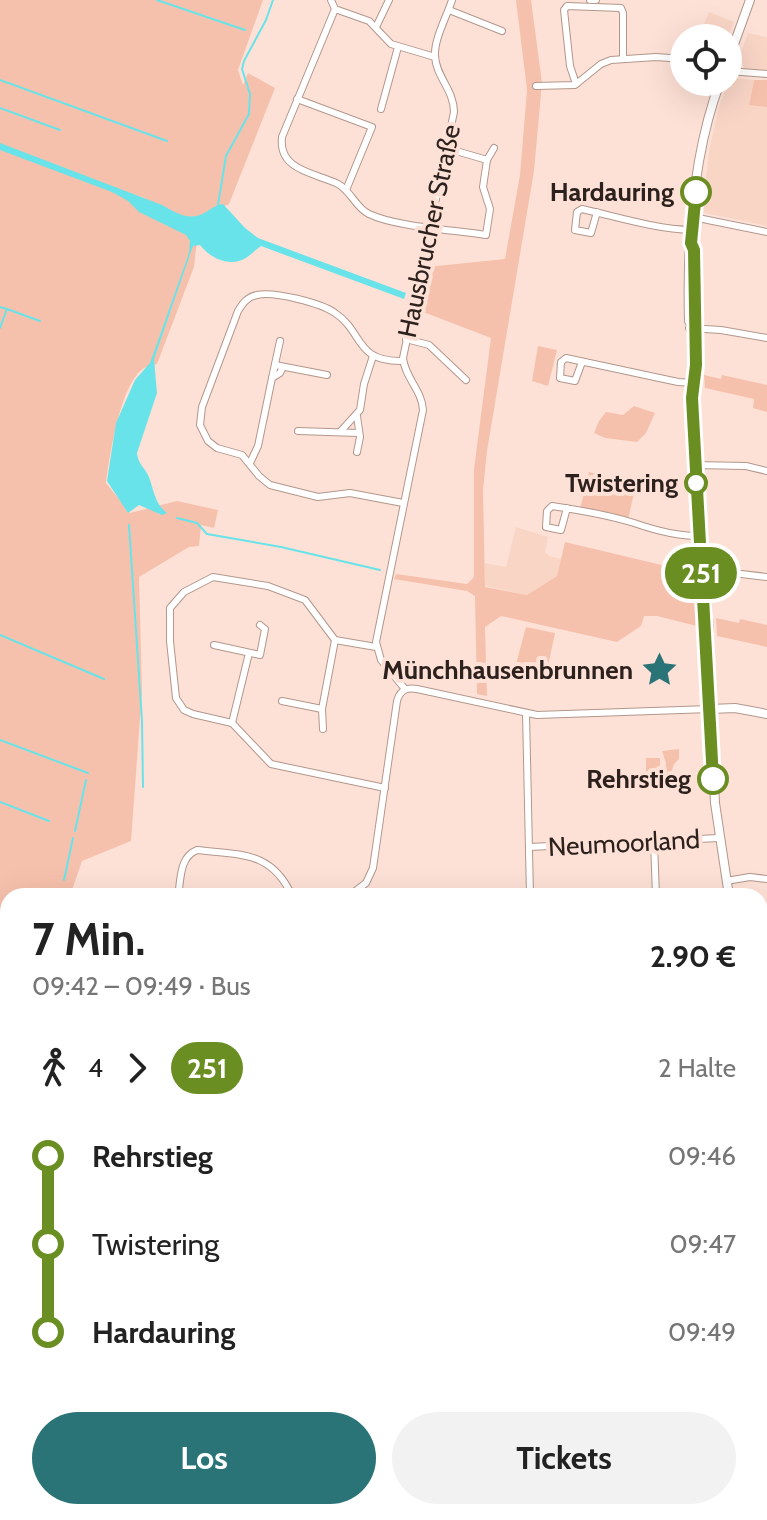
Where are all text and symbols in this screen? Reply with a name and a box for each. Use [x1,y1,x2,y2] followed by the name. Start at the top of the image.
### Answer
[670,24,742,96] map controls
[670,24,742,96] button: locate
[391,122,467,340] street label: Hausbrucher Straße
[550,176,674,208] place label: Hardauring
[681,177,711,207] marker: Hardauring
[565,467,678,499] place label: Twistering
[685,472,707,494] marker: Twistering
[655,547,747,599] line badge: 251
[681,556,721,590] text: 251
[640,651,678,689] place icon: Münchhausenbrunnen
[382,654,633,686] place label: Münchhausenbrunnen
[586,763,691,795] place label: Rehrstieg
[698,764,728,794] marker: Rehrstieg
[547,823,701,863] street label: Neumoorland
[32,913,145,966] text: 7 Min.
[650,938,736,975] text: 2.90 €
[32,970,251,1002] text: 09:42 – 09:49 · Bus
[32,1046,76,1090] icon: walk
[115,1046,159,1090] icon: forward
[187,1051,227,1085] text: 251
[88,1052,103,1084] text: 4
[658,1052,736,1084] text: 2 Halte
[92,1138,213,1175] text: Rehrstieg
[668,1140,736,1172] text: 09:46
[92,1226,219,1263] text: Twistering
[670,1228,736,1260] text: 09:47
[92,1314,235,1351] text: Hardauring
[668,1316,736,1348] text: 09:49
[32,1412,376,1504] button: Los
[392,1412,736,1504] button: Tickets

